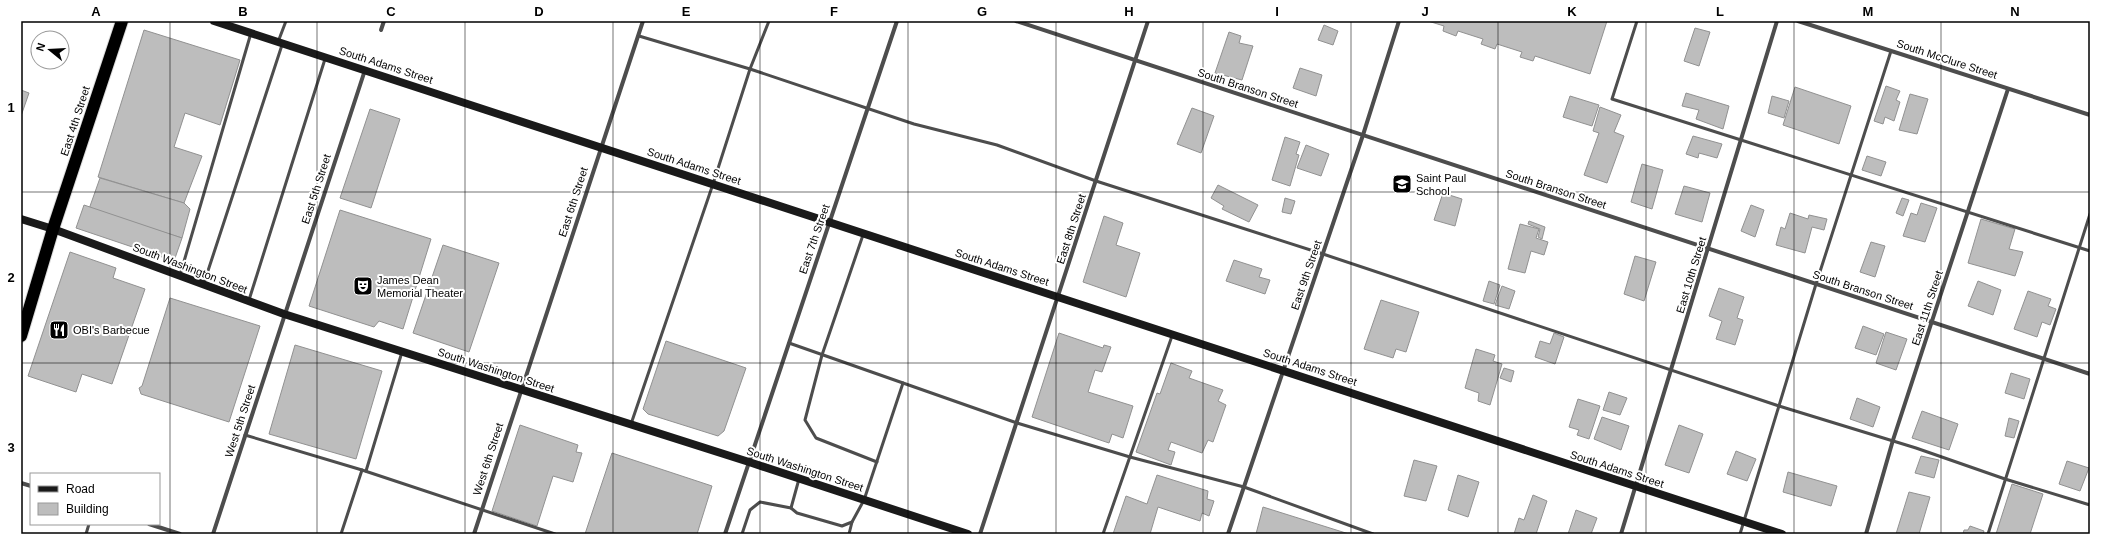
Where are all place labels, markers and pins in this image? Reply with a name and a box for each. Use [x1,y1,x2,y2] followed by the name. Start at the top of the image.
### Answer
[1416,172,1466,197] place label: Saint Paul School
[1391,173,1413,195] school or university icon: Saint Paul School
[377,274,463,299] place label: James Dean Memorial Theater
[352,275,374,297] theatre icon: James Dean Memorial Theater
[48,319,70,341] restaurant icon: OBI's Barbecue
[73,324,150,336] place label: OBI's Barbecue

